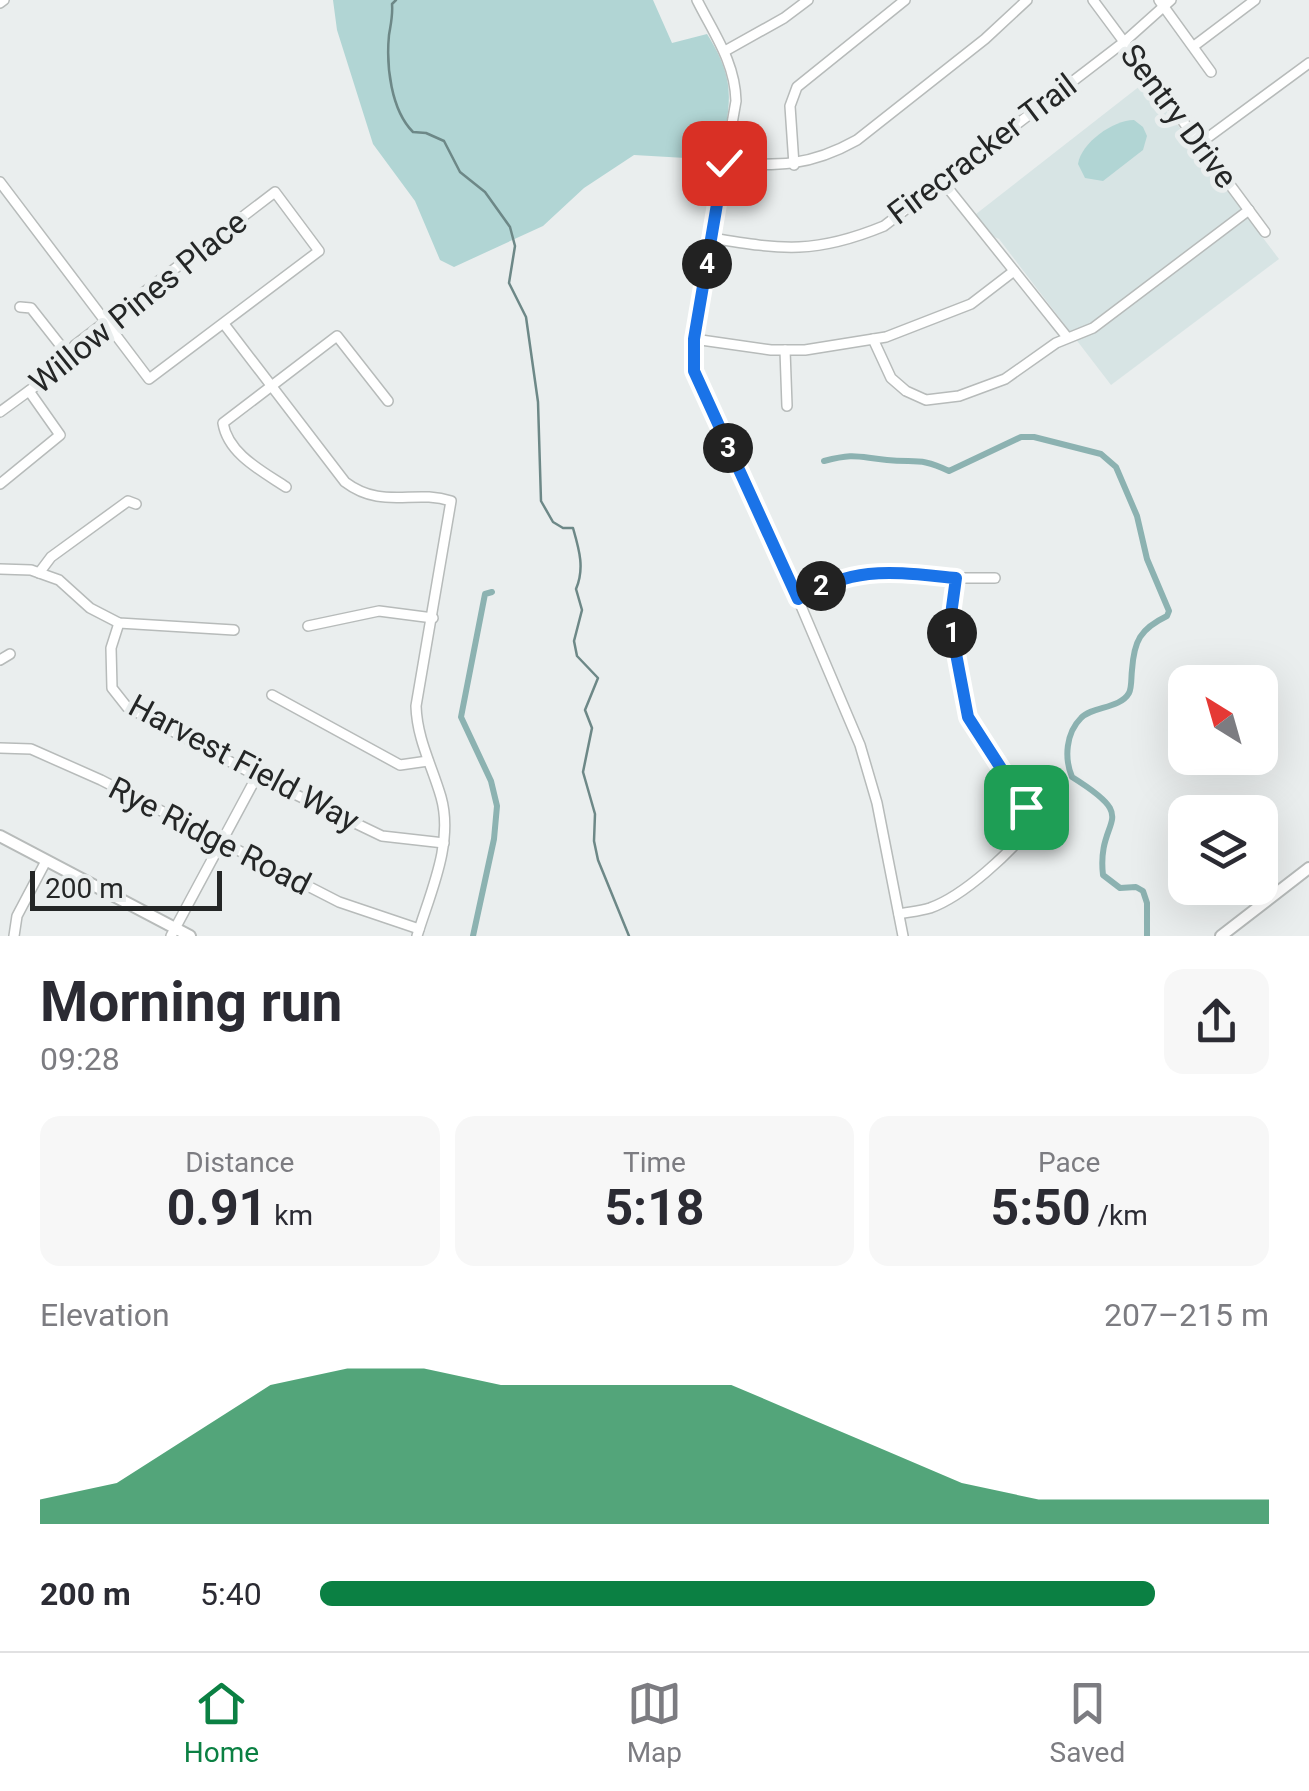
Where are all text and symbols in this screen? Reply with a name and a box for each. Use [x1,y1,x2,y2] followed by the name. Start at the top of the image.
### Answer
[1113,37,1245,195] street label: Sentry Drive
[880,66,1084,232] street label: Firecracker Trail
[682,121,767,206] pin
[697,136,752,191] icon: check
[22,203,254,401] street label: Willow Pines Place
[682,239,732,289] pin: 4
[699,247,715,280] text: 4
[703,423,753,473] pin: 3
[720,431,736,464] text: 3
[796,561,846,611] pin: 2
[813,569,829,602] text: 2
[927,608,977,658] pin: 1
[944,616,960,649] text: 1
[1168,665,1278,775] north arrow
[1168,665,1278,905] map controls
[123,686,365,840] street label: Harvest Field Way
[984,765,1069,850] pin
[103,769,317,903] street label: Rye Ridge Road
[999,780,1054,835] icon: arrive
[1168,795,1278,905] button: layers
[30,866,222,910] scale bar
[45,872,124,905] text: 200 m
[1164,969,1269,1074] button: share
[40,970,342,1034] text: Morning run
[40,1040,120,1078] text: 09:28
[185,1146,294,1179] text: Distance
[623,1146,686,1179] text: Time
[1038,1146,1100,1179] text: Pace
[167,1179,267,1237] text: 0.91
[604,1179,705,1237] text: 5:18
[990,1179,1091,1237] text: 5:50
[267,1199,313,1232] text: km
[1091,1199,1148,1232] text: /km
[40,1296,170,1334] text: Elevation
[1104,1296,1269,1334] text: 207–215 m
[40,1575,131,1613] text: 200 m
[200,1575,262,1613] text: 5:40
[184,1676,259,1769] tab: Home
[627,1676,682,1769] tab: Map
[1050,1676,1125,1769] tab: Saved

